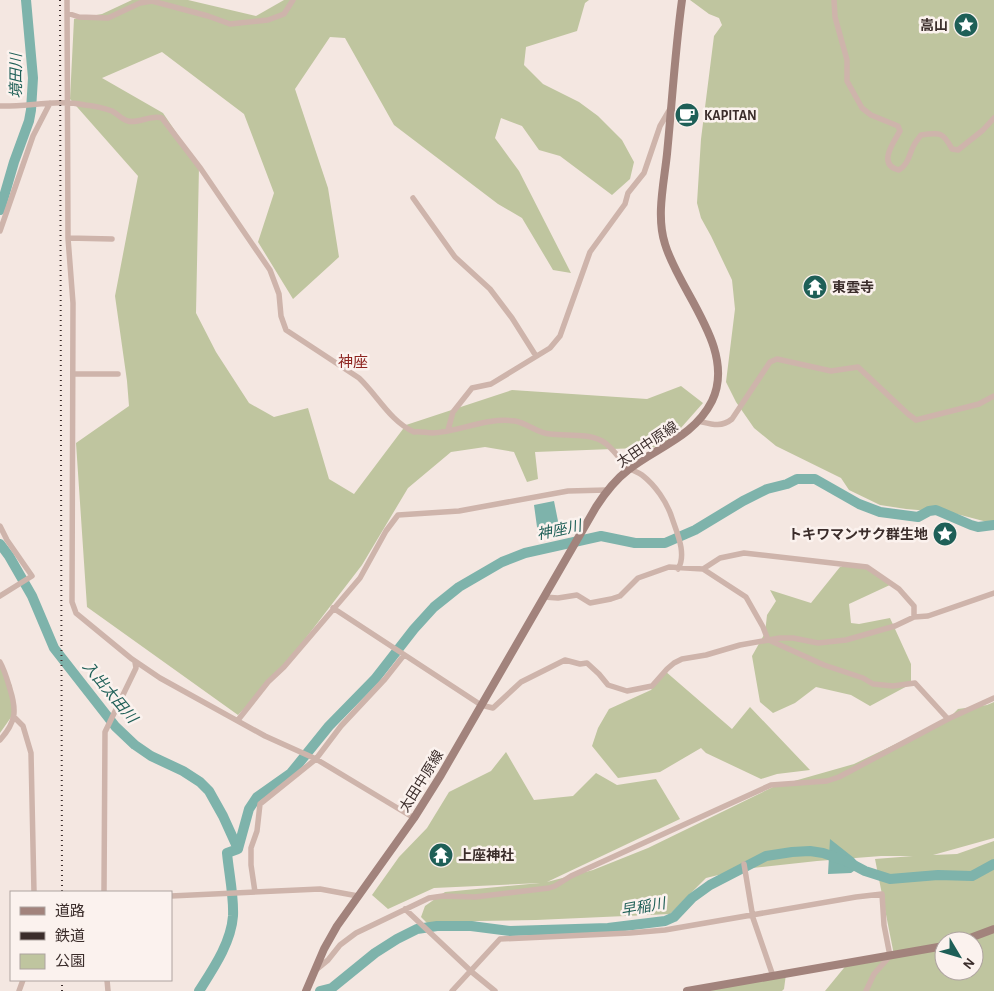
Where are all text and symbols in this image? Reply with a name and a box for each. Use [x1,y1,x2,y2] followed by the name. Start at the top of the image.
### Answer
[953,12,979,38] place icon: 嵩山
[920,18,948,33] place label: 嵩山
[8,52,24,99] water label: 境田川
[674,102,700,128] cafe icon: KAPITAN
[704,109,757,123] place label: KAPITAN
[802,274,828,300] temple icon: 東雲寺
[832,280,874,295] place label: 東雲寺
[338,354,368,370] district label: 神座
[614,419,680,470] street label: 太田中原線
[535,517,585,543] water label: 神座川
[932,521,958,547] place icon: トキワマンサク群生地
[788,527,928,542] place label: トキワマンサク群生地
[80,658,142,727] water label: 入出太田川
[397,748,446,815] street label: 太田中原線
[428,842,454,868] temple icon: 上座神社
[458,847,514,863] place label: 上座神社
[10,891,172,981] legend
[619,895,669,919] water label: 早稲川
[55,903,85,919] text: 道路
[55,928,85,944] text: 鉄道
[934,931,984,981] north arrow
[55,953,85,969] text: 公園
[960,955,977,972] text: N

